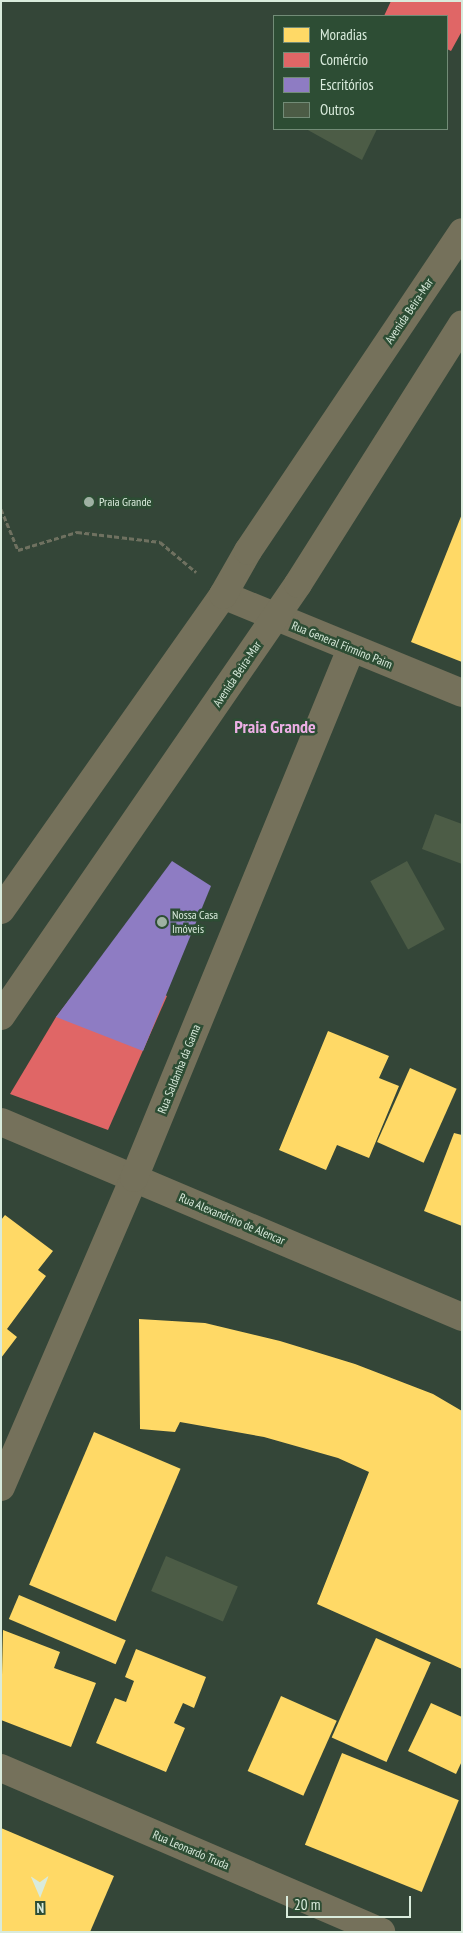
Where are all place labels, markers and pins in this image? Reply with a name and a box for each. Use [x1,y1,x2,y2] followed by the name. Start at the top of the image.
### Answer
[99,495,152,509] place label: Praia Grande
[83,496,95,508] marker: Praia Grande
[172,908,218,936] place label: Nossa Casa Imóveis
[156,916,168,928] marker: Nossa Casa Imóveis

